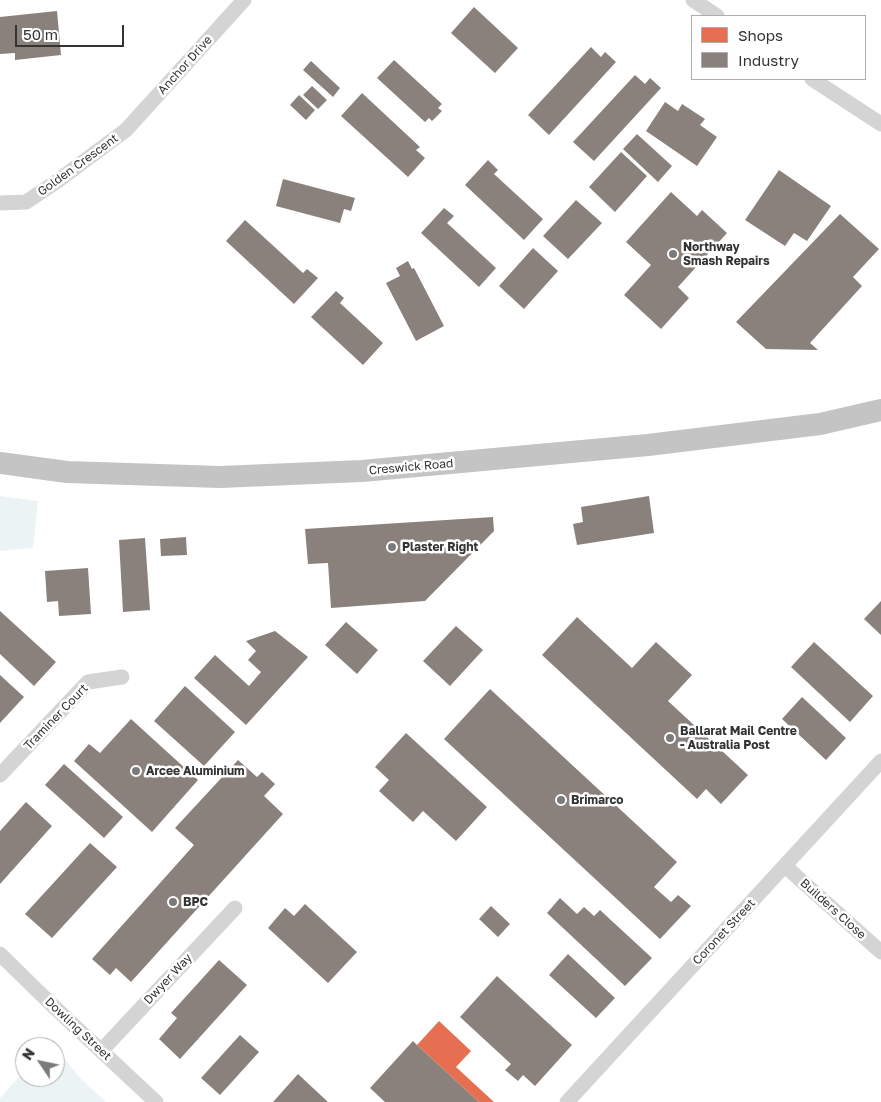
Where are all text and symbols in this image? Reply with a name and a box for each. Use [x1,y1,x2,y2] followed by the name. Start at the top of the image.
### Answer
[18,15,126,47] scale bar
[691,15,866,80] legend
[23,25,58,43] text: 50 m
[738,26,783,44] text: Shops
[155,33,215,97] street label: Anchor Drive
[738,51,799,69] text: Industry
[35,131,121,199] street label: Golden Crescent
[683,240,770,268] place label: Northway Smash Repairs
[667,248,679,260] marker: Northway Smash Repairs
[368,456,454,478] street label: Creswick Road
[402,540,478,554] place label: Plaster Right
[386,541,398,553] marker: Plaster Right
[21,681,91,753] street label: Traminer Court
[680,724,797,752] place label: Ballarat Mail Centre - Australia Post
[664,732,676,744] marker: Ballarat Mail Centre - Australia Post
[146,764,245,778] place label: Arcee Aluminium
[130,765,142,777] marker: Arcee Aluminium
[571,793,623,807] place label: Brimarco
[555,794,567,806] marker: Brimarco
[797,876,869,942] street label: Builders Close
[183,895,208,909] place label: BPC
[167,896,179,908] marker: BPC
[690,896,758,968] street label: Coronet Street
[141,951,195,1007] street label: Dwyer Way
[42,995,114,1063] street label: Dowling Street
[15,1037,65,1087] north arrow
[18,1045,38,1063] text: N

